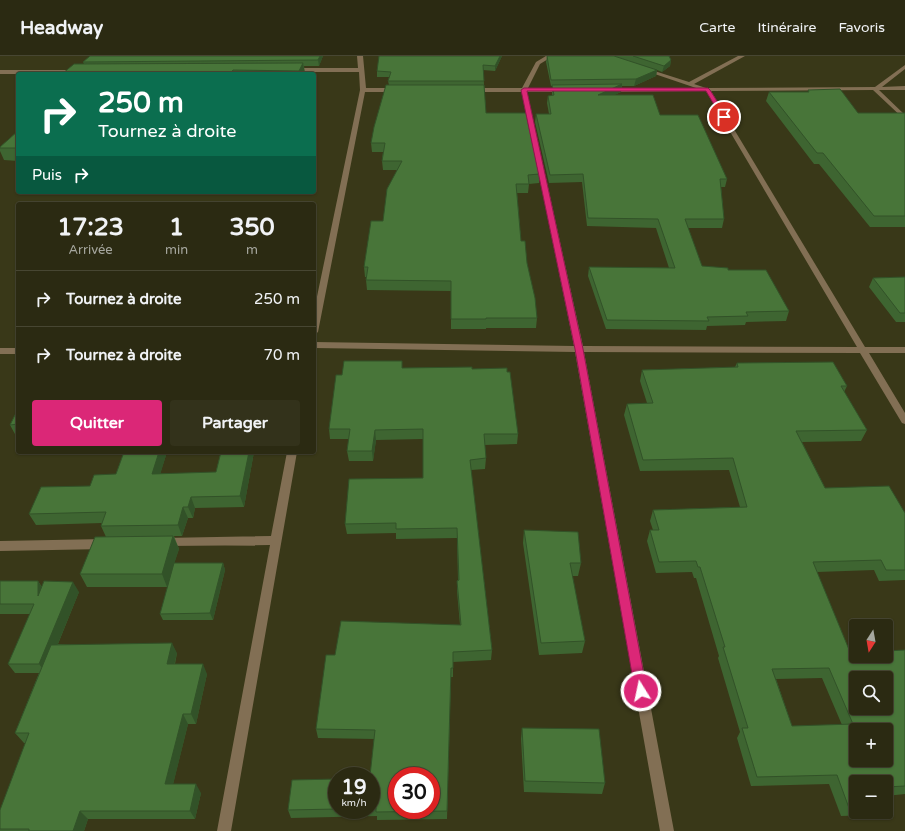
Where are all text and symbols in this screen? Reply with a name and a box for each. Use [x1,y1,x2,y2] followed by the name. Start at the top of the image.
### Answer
[20,17,103,39] text: Headway
[699,19,735,36] text: Carte
[757,19,816,36] text: Itinéraire
[838,19,885,36] text: Favoris
[98,86,184,120] text: 250 m
[32,88,84,140] icon: right
[707,100,741,134] pin
[713,106,735,128] icon: arrive
[98,120,237,142] text: Tournez à droite
[70,164,92,186] icon: right
[32,166,62,184] text: Puis
[57,213,124,242] text: 17:23
[169,213,184,242] text: 1
[229,213,275,242] text: 350
[68,242,113,258] text: Arrivée
[165,242,188,258] text: min
[246,242,258,258] text: m
[32,288,54,310] icon: right
[66,290,181,308] text: Tournez à droite
[254,290,300,308] text: 250 m
[32,344,54,366] icon: right
[66,346,181,364] text: Tournez à droite
[263,346,300,364] text: 70 m
[32,400,162,446] button: Quitter
[170,400,300,446] button: Partager
[849,619,893,663] north arrow
[849,619,893,819] map controls
[620,670,662,712] position arrow
[849,671,893,715] button: search
[849,723,893,767] button: +
[388,767,440,819] speed limit sign: 30
[849,775,893,819] button: −
[341,776,367,800] text: 19
[341,797,367,809] text: km/h

